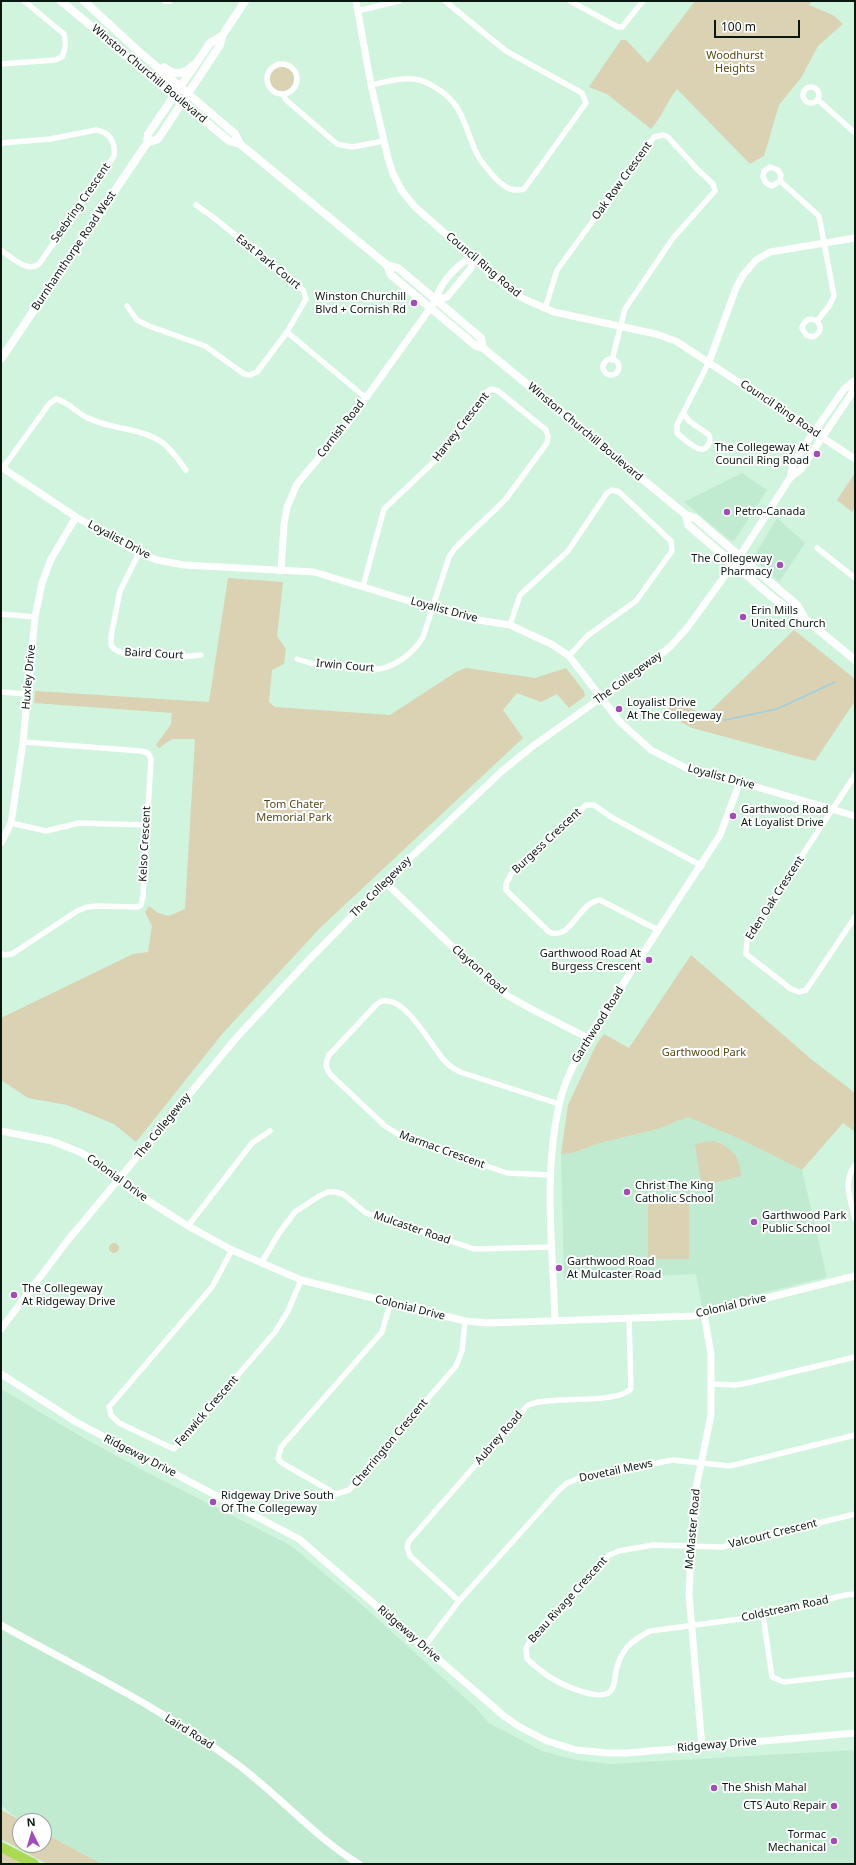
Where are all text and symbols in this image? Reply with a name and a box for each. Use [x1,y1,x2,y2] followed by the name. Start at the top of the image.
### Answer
[716,12,802,38] scale bar
[721,18,756,35] text: 100 m
[89,22,209,126] street label: Winston Churchill Boulevard
[706,49,764,75] park label: Woodhurst Heights
[589,139,655,223] street label: Oak Row Crescent
[49,161,113,245] street label: Seebring Crescent
[29,189,119,313] street label: Burnhamthorpe Road West
[443,230,523,300] street label: Council Ring Road
[233,232,303,292] street label: East Park Court
[315,290,406,316] place label: Winston Churchill Blvd + Cornish Rd
[409,298,419,308] marker: Winston Churchill Blvd + Cornish Rd
[738,377,822,441] street label: Council Ring Road
[525,380,645,484] street label: Winston Churchill Boulevard
[430,390,492,464] street label: Harvey Crescent
[315,398,367,460] street label: Cornish Road
[714,441,809,467] place label: The Collegeway At Council Ring Road
[812,449,822,459] marker: The Collegeway At Council Ring Road
[735,505,805,519] place label: Petro-Canada
[722,507,732,517] marker: Petro-Canada
[85,518,153,562] street label: Loyalist Drive
[691,552,772,578] place label: The Collegeway Pharmacy
[775,560,785,570] marker: The Collegeway Pharmacy
[409,595,479,625] street label: Loyalist Drive
[751,604,825,630] place label: Erin Mills United Church
[738,612,748,622] marker: Erin Mills United Church
[20,644,38,710] street label: Huxley Drive
[124,646,184,662] street label: Baird Court
[592,649,664,707] street label: The Collegeway
[315,657,375,675] street label: Irwin Court
[627,696,722,722] place label: Loyalist Drive At The Collegeway
[614,704,624,714] marker: Loyalist Drive At The Collegeway
[686,762,756,792] street label: Loyalist Drive
[256,798,332,824] park label: Tom Chater Memorial Park
[741,803,829,829] place label: Garthwood Road At Loyalist Drive
[136,806,154,882] street label: Kelso Crescent
[510,806,584,876] street label: Burgess Crescent
[728,811,738,821] marker: Garthwood Road At Loyalist Drive
[348,854,414,920] street label: The Collegeway
[743,854,807,942] street label: Eden Oak Crescent
[449,943,509,997] street label: Clayton Road
[540,947,641,973] place label: Garthwood Road At Burgess Crescent
[644,955,654,965] marker: Garthwood Road At Burgess Crescent
[569,984,627,1066] street label: Garthwood Road
[662,1046,746,1060] park label: Garthwood Park
[132,1091,194,1161] street label: The Collegeway
[397,1128,487,1172] street label: Marmac Crescent
[84,1152,150,1204] street label: Colonial Drive
[635,1179,714,1205] place label: Christ The King Catholic School
[622,1187,632,1197] marker: Christ The King Catholic School
[372,1209,452,1247] street label: Mulcaster Road
[762,1209,846,1235] place label: Garthwood Park Public School
[749,1217,759,1227] marker: Garthwood Park Public School
[567,1255,661,1281] place label: Garthwood Road At Mulcaster Road
[554,1263,564,1273] marker: Garthwood Road At Mulcaster Road
[22,1282,116,1308] place label: The Collegeway At Ridgeway Drive
[9,1290,19,1300] marker: The Collegeway At Ridgeway Drive
[695,1291,767,1321] street label: Colonial Drive
[374,1293,446,1323] street label: Colonial Drive
[173,1373,241,1449] street label: Fenwick Crescent
[349,1396,431,1490] street label: Cherrington Crescent
[472,1409,526,1467] street label: Aubrey Road
[102,1432,178,1480] street label: Ridgeway Drive
[578,1457,654,1485] street label: Dovetail Mews
[683,1488,703,1570] street label: McMaster Road
[221,1489,334,1515] place label: Ridgeway Drive South Of The Collegeway
[208,1497,218,1507] marker: Ridgeway Drive South Of The Collegeway
[727,1517,819,1551] street label: Valcourt Crescent
[526,1554,610,1646] street label: Beau Rivage Crescent
[740,1593,830,1625] street label: Coldstream Road
[375,1603,443,1665] street label: Ridgeway Drive
[162,1712,216,1752] street label: Laird Road
[677,1735,757,1755] street label: Ridgeway Drive
[722,1781,807,1795] place label: The Shish Mahal
[709,1783,719,1793] marker: The Shish Mahal
[743,1799,826,1813] place label: CTS Auto Repair
[829,1801,839,1811] marker: CTS Auto Repair
[12,1813,52,1853] north arrow
[26,1814,36,1829] text: N
[768,1828,826,1854] place label: Tormac Mechanical
[829,1836,839,1846] marker: Tormac Mechanical

